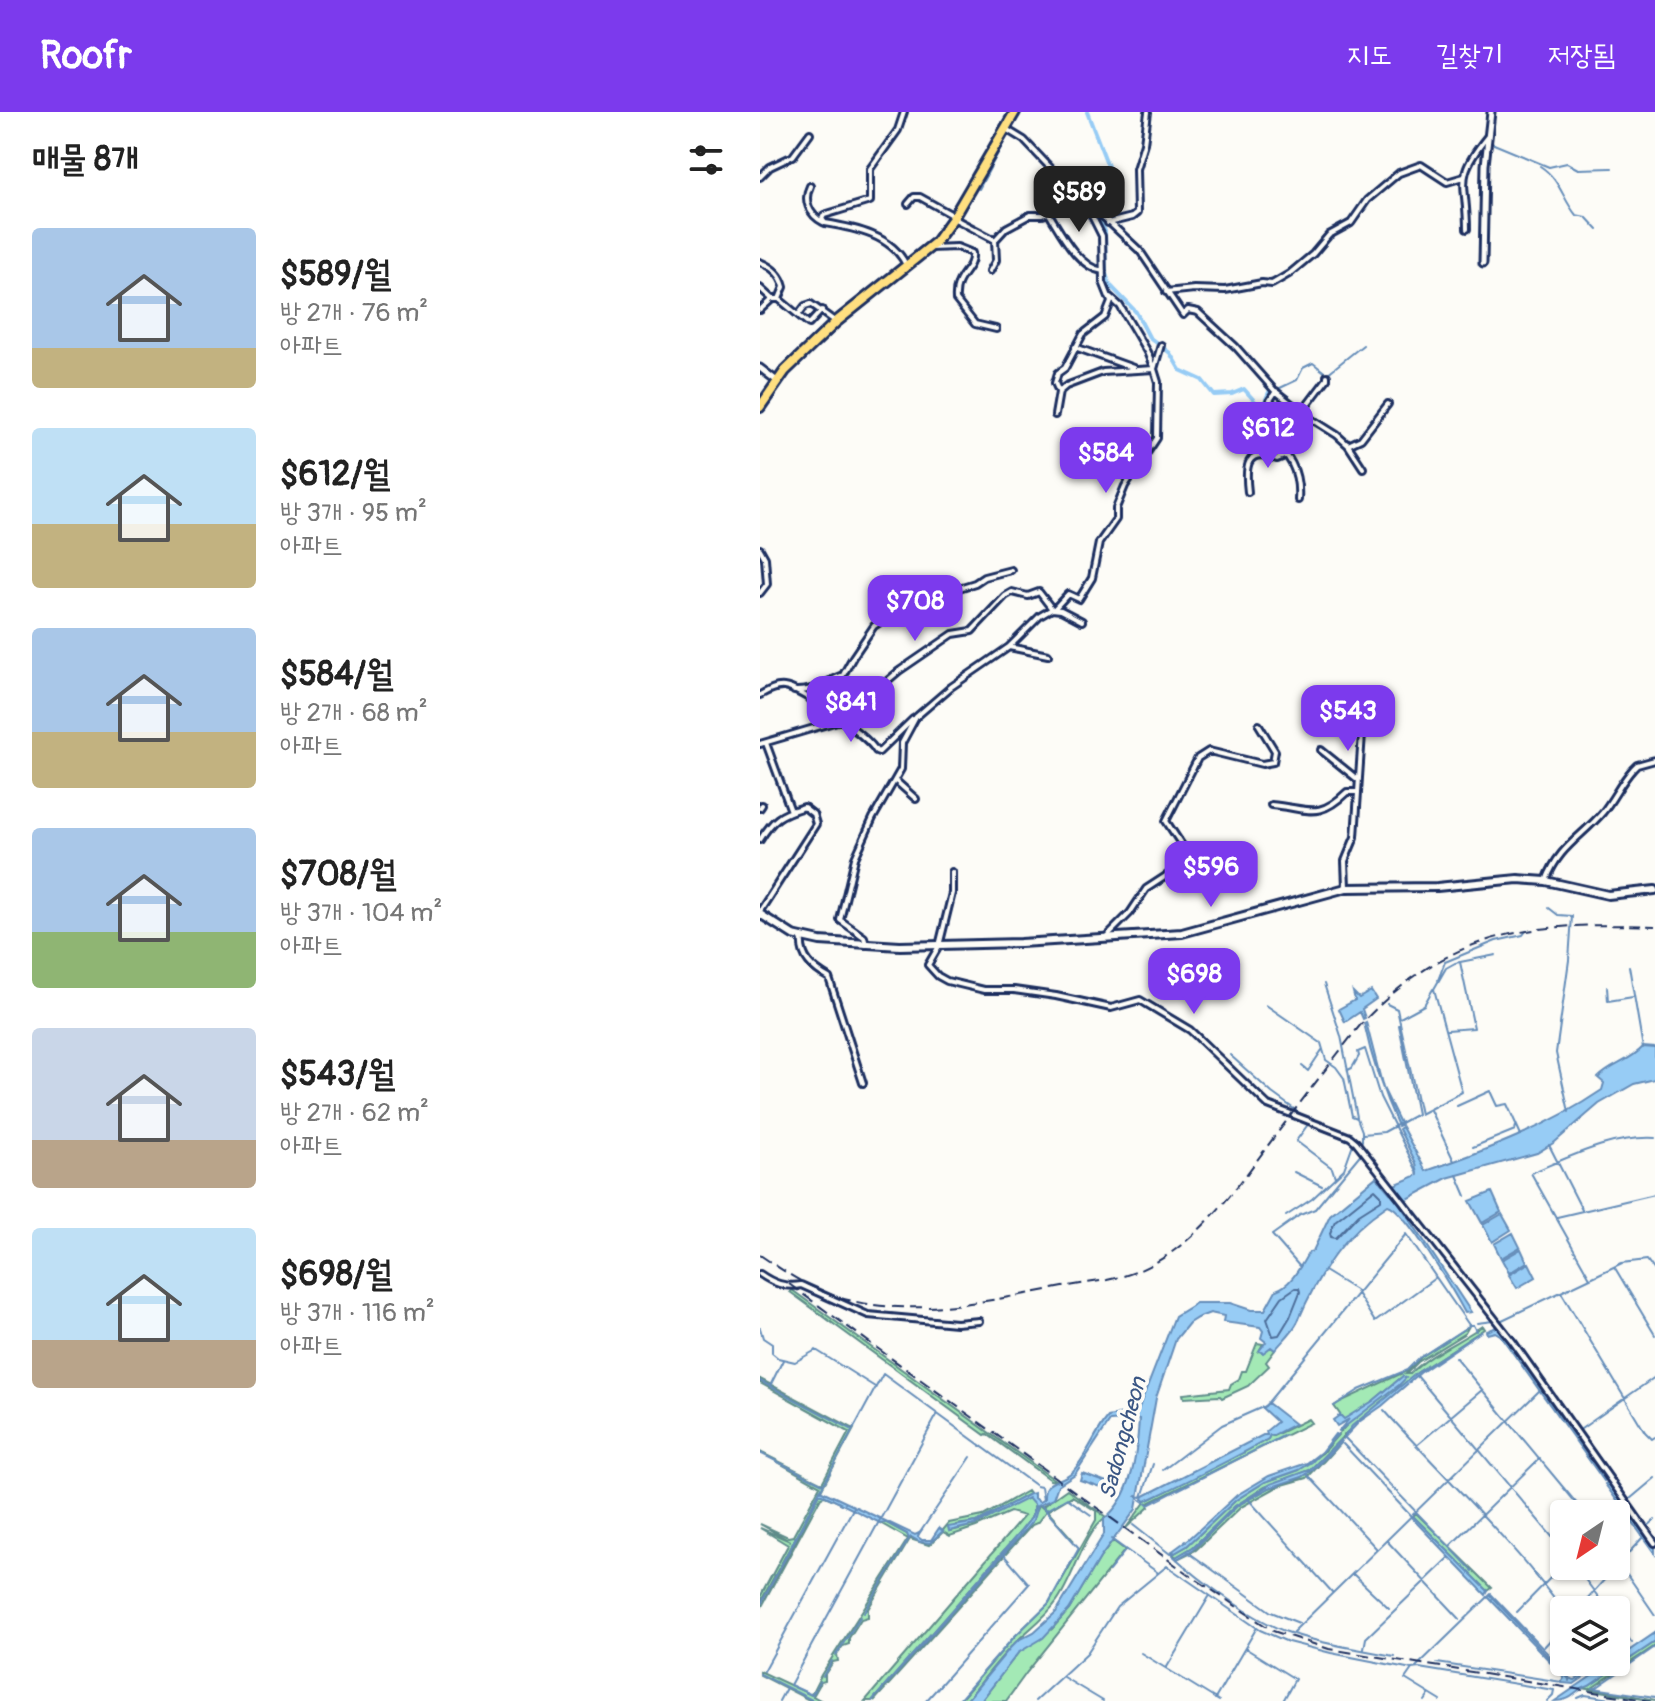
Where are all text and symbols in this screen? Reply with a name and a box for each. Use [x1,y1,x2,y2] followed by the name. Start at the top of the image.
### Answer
[40,32,132,80] text: Roofr
[1347,38,1392,73] text: 지도
[1436,38,1503,73] text: 길찾기
[1547,38,1615,73] text: 저장됨
[32,138,139,181] text: 매물 8개
[684,138,728,182] icon: filters
[1032,166,1126,234] pin: $589
[1052,176,1106,208] text: $589
[280,253,391,296] text: $589/월
[96,260,192,356] icon: home
[280,297,428,329] text: 방 2개 · 76 m²
[280,330,343,362] text: 아파트
[1221,402,1315,470] pin: $612
[1241,412,1295,444] text: $612
[1059,427,1153,495] pin: $584
[1078,437,1134,469] text: $584
[280,453,390,496] text: $612/월
[96,460,192,556] icon: home
[280,497,427,529] text: 방 3개 · 95 m²
[280,530,343,562] text: 아파트
[868,575,962,643] pin: $708
[886,585,944,617] text: $708
[280,653,393,696] text: $584/월
[96,660,192,756] icon: home
[804,676,898,744] pin: $841
[1301,685,1395,753] pin: $543
[825,686,877,718] text: $841
[1319,695,1377,727] text: $543
[280,697,428,729] text: 방 2개 · 68 m²
[280,730,343,762] text: 아파트
[1164,841,1258,909] pin: $596
[1183,851,1239,883] text: $596
[280,853,396,896] text: $708/월
[96,860,192,956] icon: home
[280,897,442,929] text: 방 3개 · 104 m²
[280,930,343,962] text: 아파트
[1147,948,1241,1016] pin: $698
[1166,958,1222,990] text: $698
[280,1053,395,1096] text: $543/월
[96,1060,192,1156] icon: home
[280,1097,429,1129] text: 방 2개 · 62 m²
[280,1130,343,1162] text: 아파트
[280,1253,392,1296] text: $698/월
[96,1260,192,1356] icon: home
[280,1297,435,1329] text: 방 3개 · 116 m²
[280,1330,343,1362] text: 아파트
[1093,1373,1153,1502] water label: Sadongcheon
[1550,1500,1630,1580] north arrow
[1550,1500,1630,1676] map controls
[1550,1596,1630,1676] button: layers

